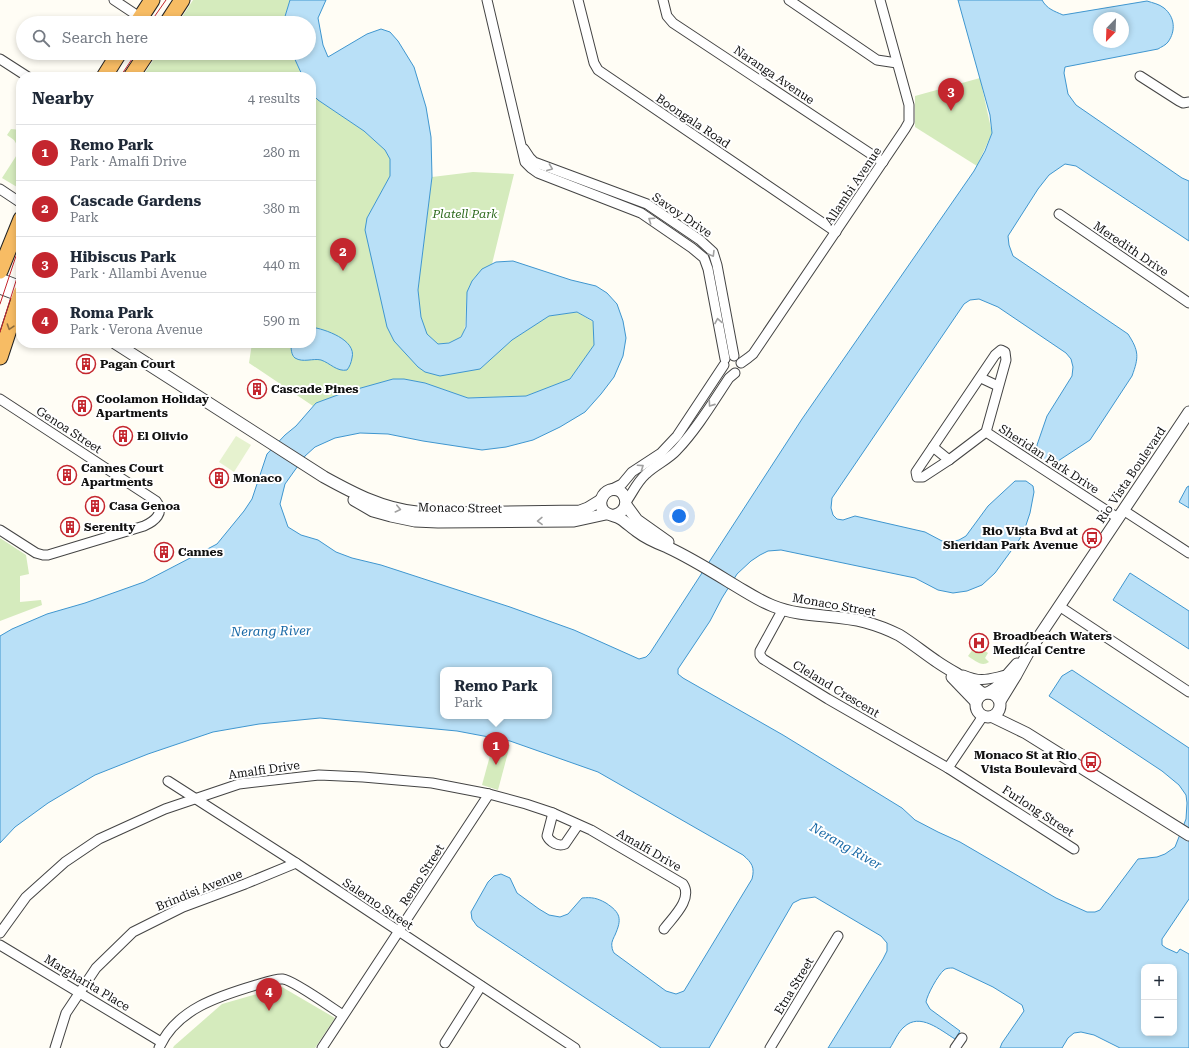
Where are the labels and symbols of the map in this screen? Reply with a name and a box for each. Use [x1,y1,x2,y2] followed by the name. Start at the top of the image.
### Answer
[1093,12,1129,48] north arrow
[731,43,817,107] street label: Naranga Avenue
[938,78,964,111] pin: 3
[653,91,733,151] street label: Boongala Road
[822,144,884,228] street label: Allambi Avenue
[547,163,554,171] one-way arrow
[649,190,715,240] street label: Savoy Drive
[431,207,498,221] park label: Platell Park
[648,217,655,225] one-way arrow
[1091,219,1172,279] street label: Meredith Drive
[330,238,356,271] pin: 2
[708,250,715,257] one-way arrow
[714,318,722,324] one-way arrow
[6,323,15,330] one-way arrow
[75,353,97,375] building icon: Pagan Court
[100,357,175,371] place label: Pagan Court
[246,378,268,400] building icon: Cascade Pines
[271,382,359,396] place label: Cascade Pines
[96,392,210,420] place label: Coolamon Holiday Apartments
[71,395,93,417] building icon: Coolamon Holiday Apartments
[708,400,716,407] one-way arrow
[34,404,105,457] street label: Genoa Street
[996,421,1102,497] street label: Sheridan Park Drive
[1094,424,1169,526] street label: Rio Vista Boulevard
[112,425,134,447] building icon: El Olivio
[137,429,188,443] place label: El Olivio
[81,461,164,489] place label: Cannes Court Apartments
[56,464,78,486] building icon: Cannes Court Apartments
[637,464,644,472] one-way arrow
[208,467,230,489] building icon: Monaco
[233,471,282,485] place label: Monaco
[84,495,106,517] building icon: Casa Genoa
[109,499,180,513] place label: Casa Genoa
[418,500,503,516] street label: Monaco Street
[394,504,401,512] one-way arrow
[669,506,689,526] your location
[59,516,81,538] building icon: Serenity
[537,517,543,525] one-way arrow
[84,520,136,534] place label: Serenity
[943,524,1078,552] place label: Rio Vista Bvd at Sheridan Park Avenue
[1081,527,1103,549] bus stop icon: Rio Vista Bvd at Sheridan Park Avenue
[153,541,175,563] building icon: Cannes
[178,545,223,559] place label: Cannes
[791,591,877,619] street label: Monaco Street
[230,623,312,639] water label: Nerang River
[993,629,1112,657] place label: Broadbeach Waters Medical Centre
[968,632,990,654] hospital icon: Broadbeach Waters Medical Centre
[790,658,882,721] street label: Cleland Crescent
[483,732,509,765] pin: 1
[974,748,1077,776] place label: Monaco St at Rio Vista Boulevard
[1080,751,1102,773] bus stop icon: Monaco St at Rio Vista Boulevard
[227,758,301,782] street label: Amalfi Drive
[1000,783,1077,840] street label: Furlong Street
[807,819,885,873] water label: Nerang River
[614,826,684,874] street label: Amalfi Drive
[397,841,447,908] street label: Remo Street
[154,866,245,914] street label: Brindisi Avenue
[340,875,416,933] street label: Salerno Street
[42,952,133,1014] street label: Margharita Place
[772,955,817,1017] street label: Etna Street
[256,978,282,1011] pin: 4

